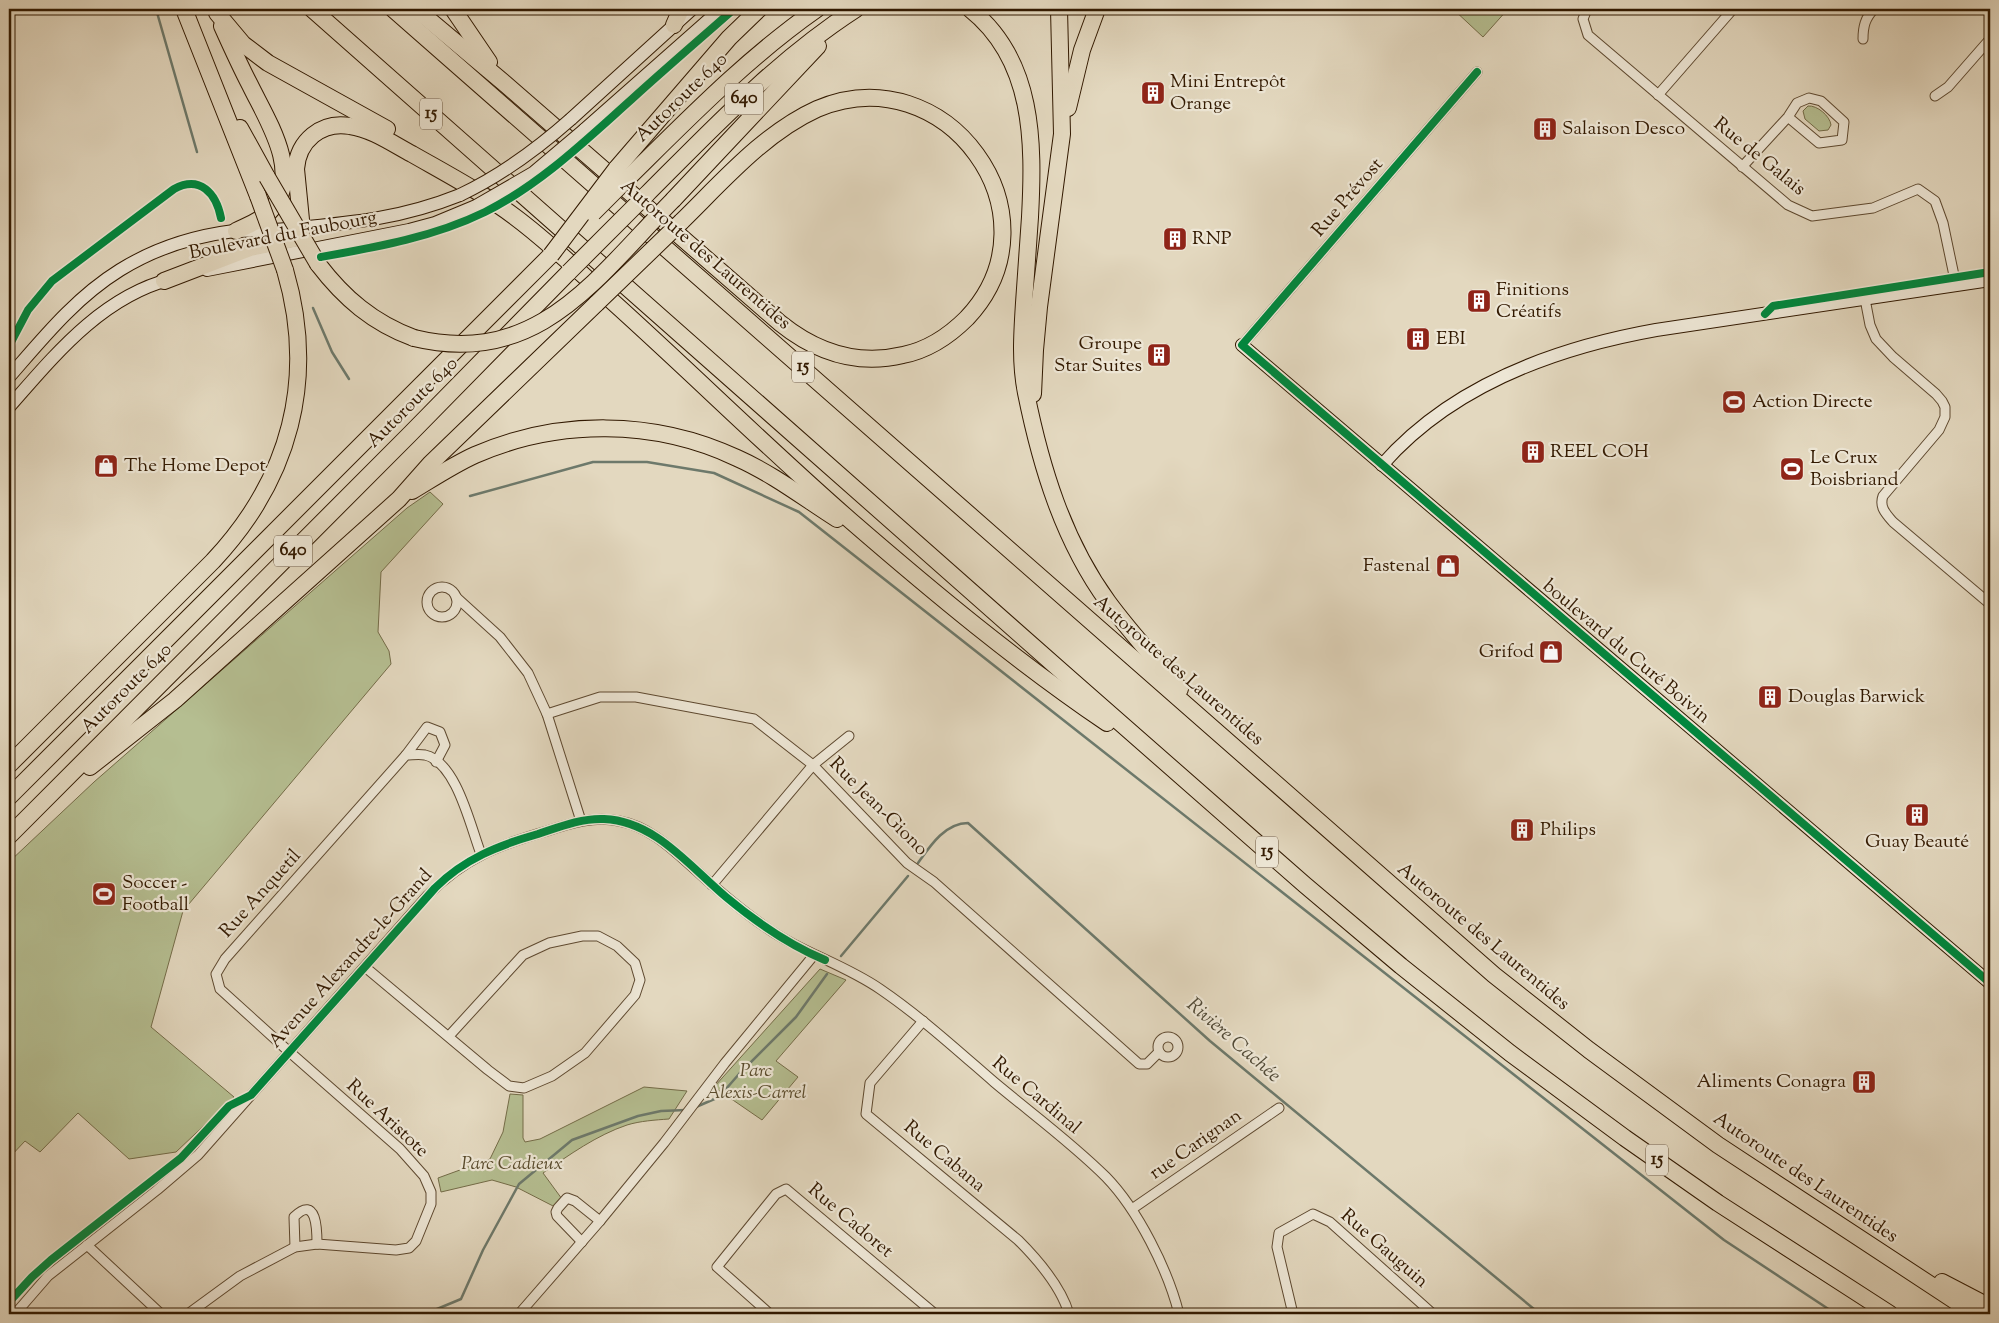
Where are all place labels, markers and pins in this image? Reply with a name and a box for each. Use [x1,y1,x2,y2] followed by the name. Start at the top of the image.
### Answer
[1170,69,1286,118] place label: Mini Entrepôt Orange
[1140,80,1166,106] building icon: Mini Entrepôt Orange
[1532,116,1558,142] building icon: Salaison Desco
[1562,116,1685,143] place label: Salaison Desco
[1162,226,1188,252] building icon: RNP
[1192,226,1232,253] place label: RNP
[1496,277,1569,326] place label: Finitions Créatifs
[1466,288,1492,314] building icon: Finitions Créatifs
[1405,326,1431,352] building icon: EBI
[1436,326,1466,353] place label: EBI
[1054,331,1142,380] place label: Groupe Star Suites
[1146,342,1172,368] building icon: Groupe Star Suites
[1721,389,1747,415] sports icon: Action Directe
[1752,389,1873,416] place label: Action Directe
[1520,439,1546,465] building icon: REEL COH
[1550,439,1649,466] place label: REEL COH
[1810,445,1899,494] place label: Le Crux Boisbriand
[93,453,119,479] shop icon: The Home Depot
[124,453,267,480] place label: The Home Depot
[1779,456,1805,482] sports icon: Le Crux Boisbriand
[1363,553,1430,580] place label: Fastenal
[1435,553,1461,579] shop icon: Fastenal
[1479,639,1534,666] place label: Grifod
[1538,639,1564,665] shop icon: Grifod
[1757,684,1783,710] building icon: Douglas Barwick
[1788,684,1926,711] place label: Douglas Barwick
[1904,802,1930,828] building icon: Guay Beauté
[1509,817,1535,843] building icon: Philips
[1540,817,1596,844] place label: Philips
[1865,829,1969,856] place label: Guay Beauté
[122,870,189,919] place label: Soccer - Football
[91,881,117,907] sports icon: Soccer - Football
[1696,1069,1846,1096] place label: Aliments Conagra
[1851,1069,1877,1095] building icon: Aliments Conagra

